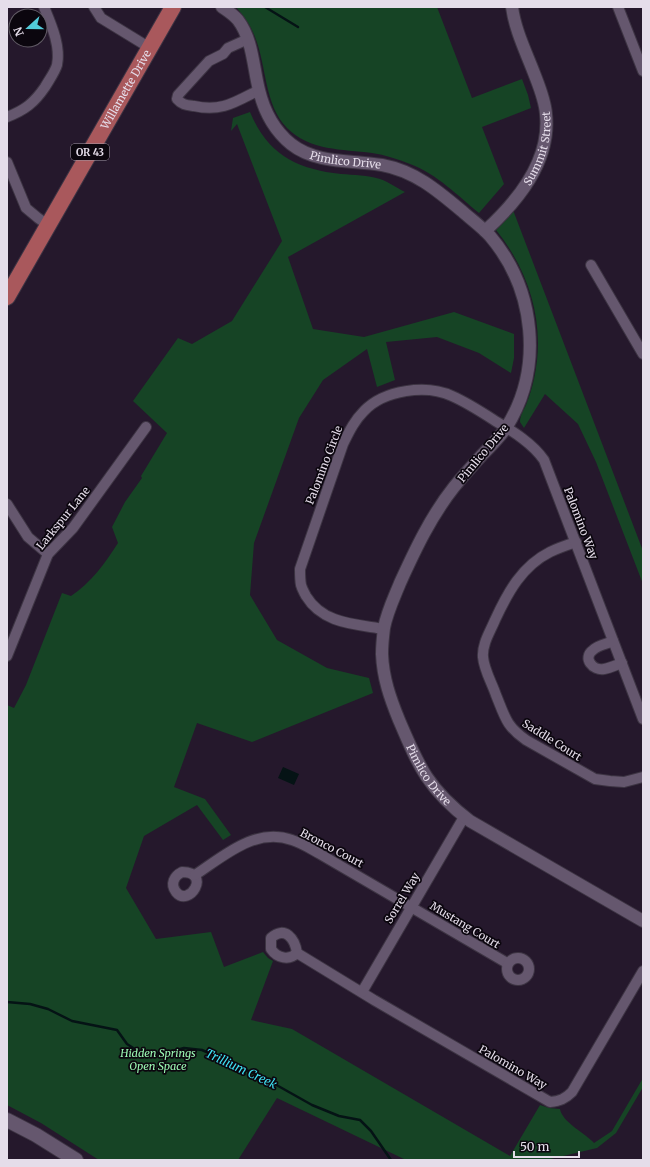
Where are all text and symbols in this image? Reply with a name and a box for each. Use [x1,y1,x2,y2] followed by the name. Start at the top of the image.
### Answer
[8,8,48,48] north arrow
[10,25,27,38] text: N
[97,47,154,133] street label: Willamette Drive
[520,110,554,188] street label: Summit Street
[71,144,109,160] road number: OR 43
[308,148,382,172] street label: Pimlico Drive
[455,421,511,485] street label: Pimlico Drive
[303,423,346,506] street label: Palomino Circle
[33,483,93,552] street label: Larkspur Lane
[561,485,601,562] street label: Palomino Way
[520,716,585,764] street label: Saddle Court
[403,742,454,809] street label: Pimlico Drive
[298,825,367,871] street label: Bronco Court
[381,869,423,926] street label: Sorrel Way
[427,899,503,952] street label: Mustang Court
[477,1042,550,1092] street label: Palomino Way
[203,1045,280,1092] water label: Trillium Creek
[119,1046,196,1073] park label: Hidden Springs Open Space
[514,1133,579,1159] scale bar
[520,1139,549,1154] text: 50 m

